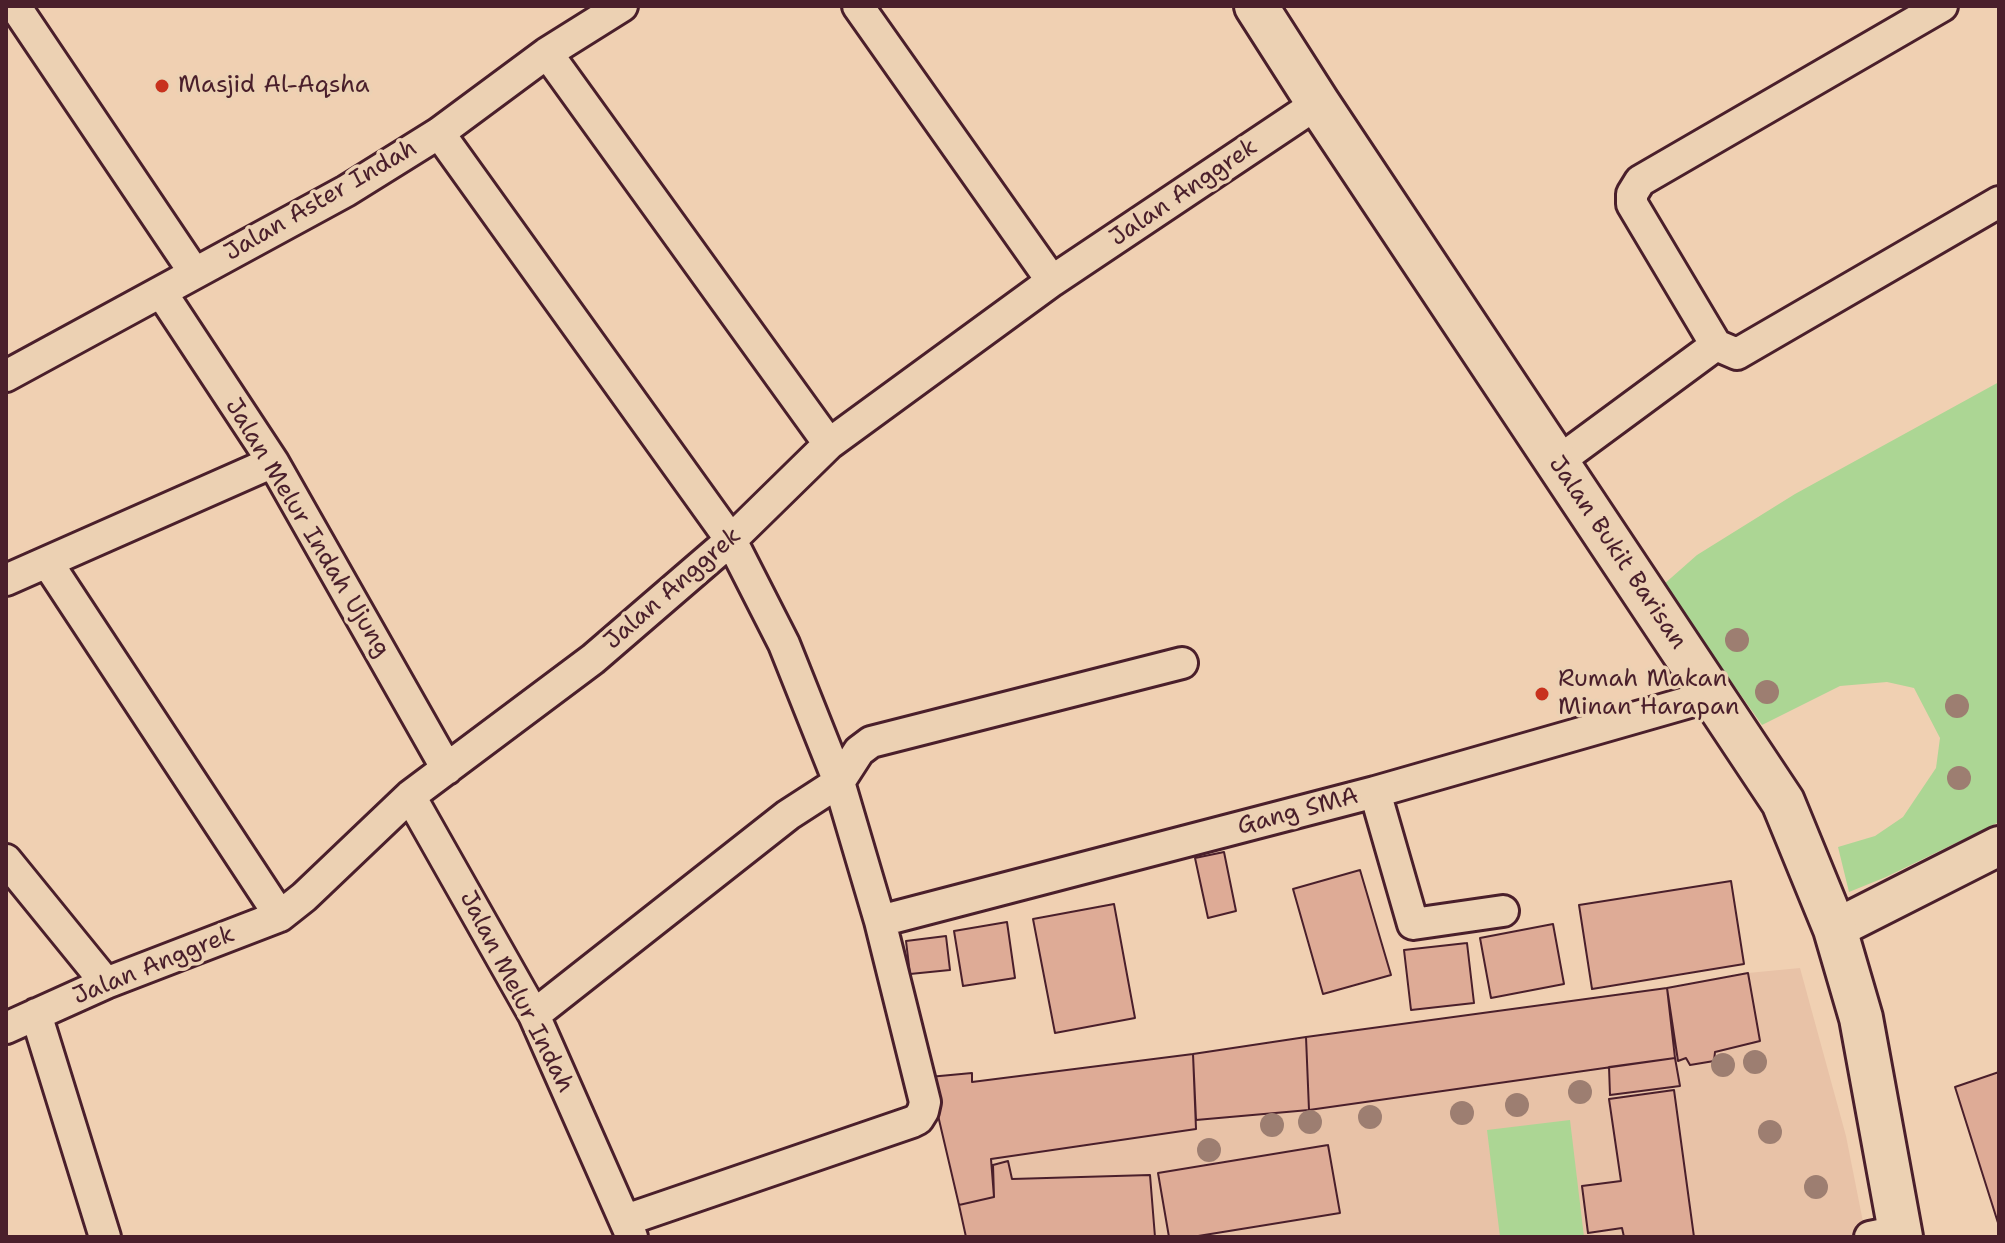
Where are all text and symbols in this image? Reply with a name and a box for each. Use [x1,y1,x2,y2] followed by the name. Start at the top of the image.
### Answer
[178,72,370,100] place label: Masjid Al-Aqsha
[153,77,171,95] marker: Masjid Al-Aqsha
[1105,133,1263,253] street label: Jalan Anggrek
[220,134,422,268] street label: Jalan Aster Indah
[218,393,396,663] street label: Jalan Melur Indah Ujung
[1542,451,1692,655] street label: Jalan Bukit Barisan
[599,522,747,656] street label: Jalan Anggrek
[1558,666,1740,722] place label: Rumah Makan Minan Harapan
[1533,685,1551,703] marker: Rumah Makan Minan Harapan
[1234,782,1362,842] street label: Gang SMA
[453,886,579,1098] street label: Jalan Melur Indah
[69,920,239,1012] street label: Jalan Anggrek

